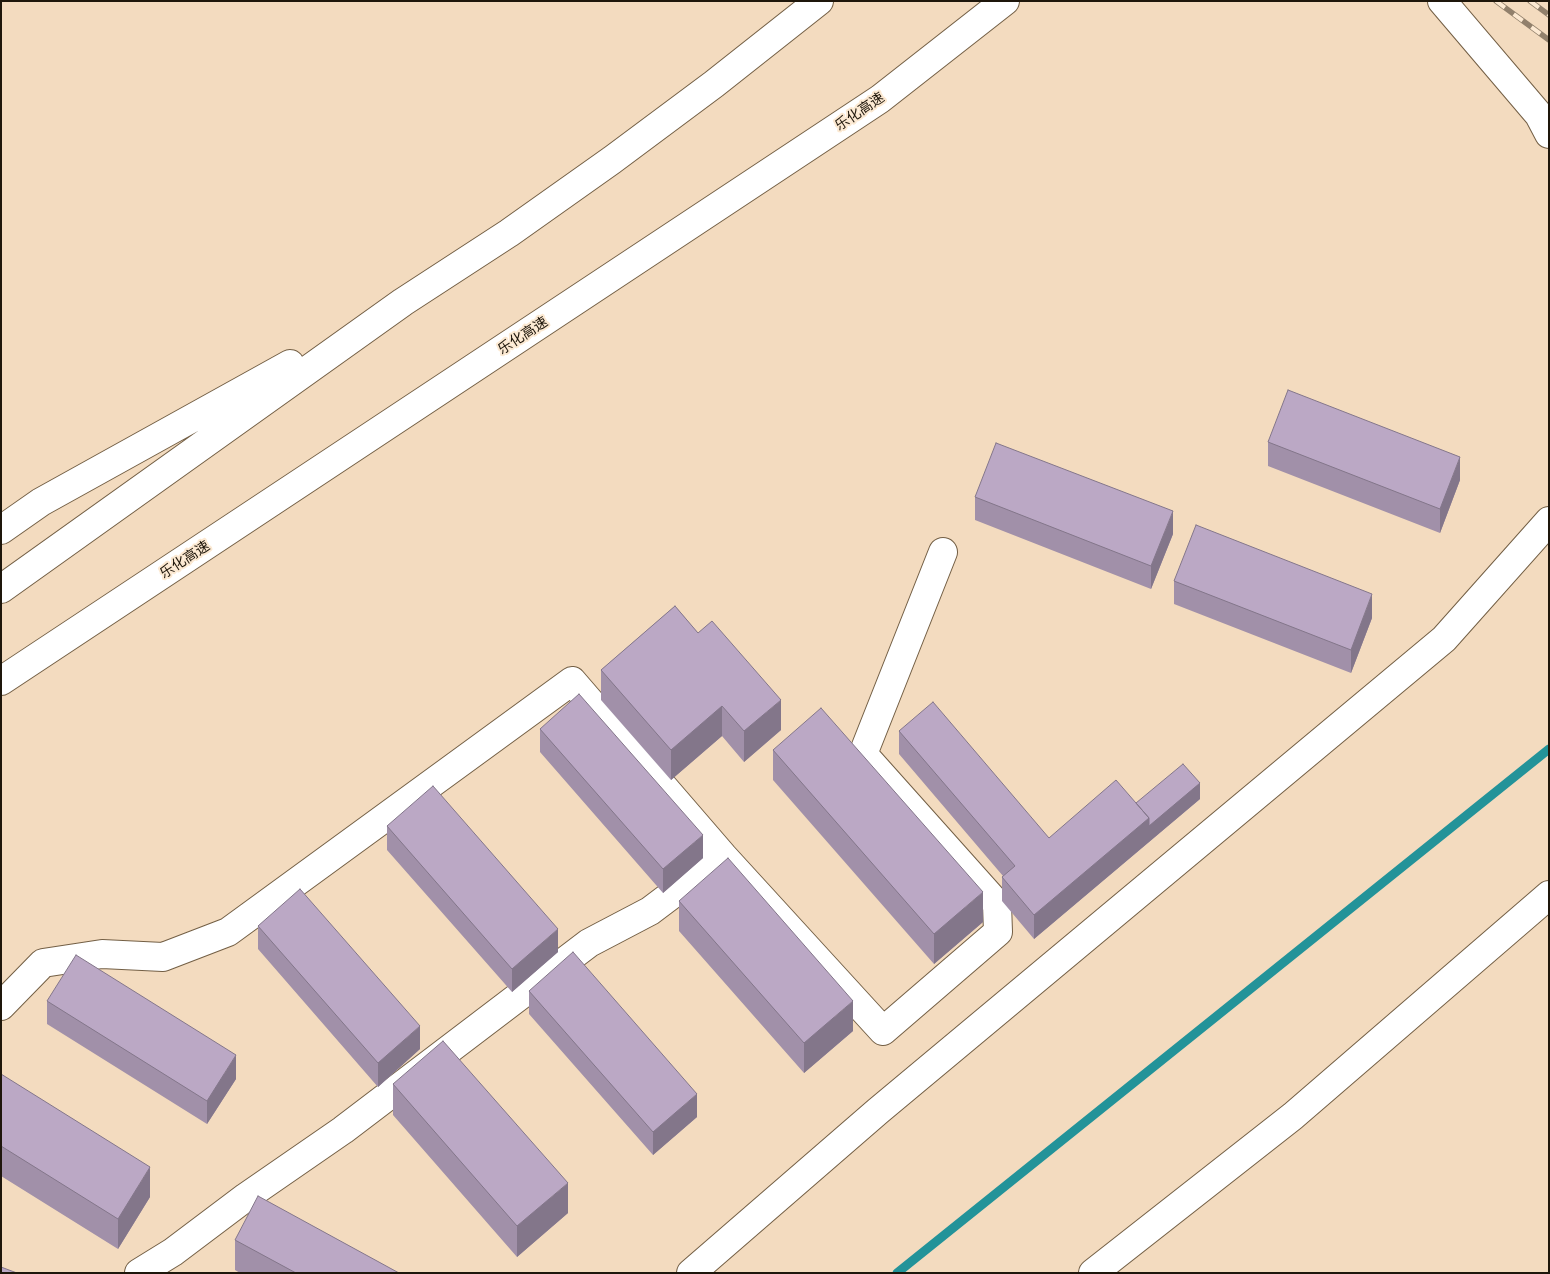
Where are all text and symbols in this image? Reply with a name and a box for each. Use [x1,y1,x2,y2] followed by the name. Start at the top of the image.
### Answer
[832,89,888,135] street label: 乐化高速
[495,314,551,358] street label: 乐化高速
[157,538,213,582] street label: 乐化高速

